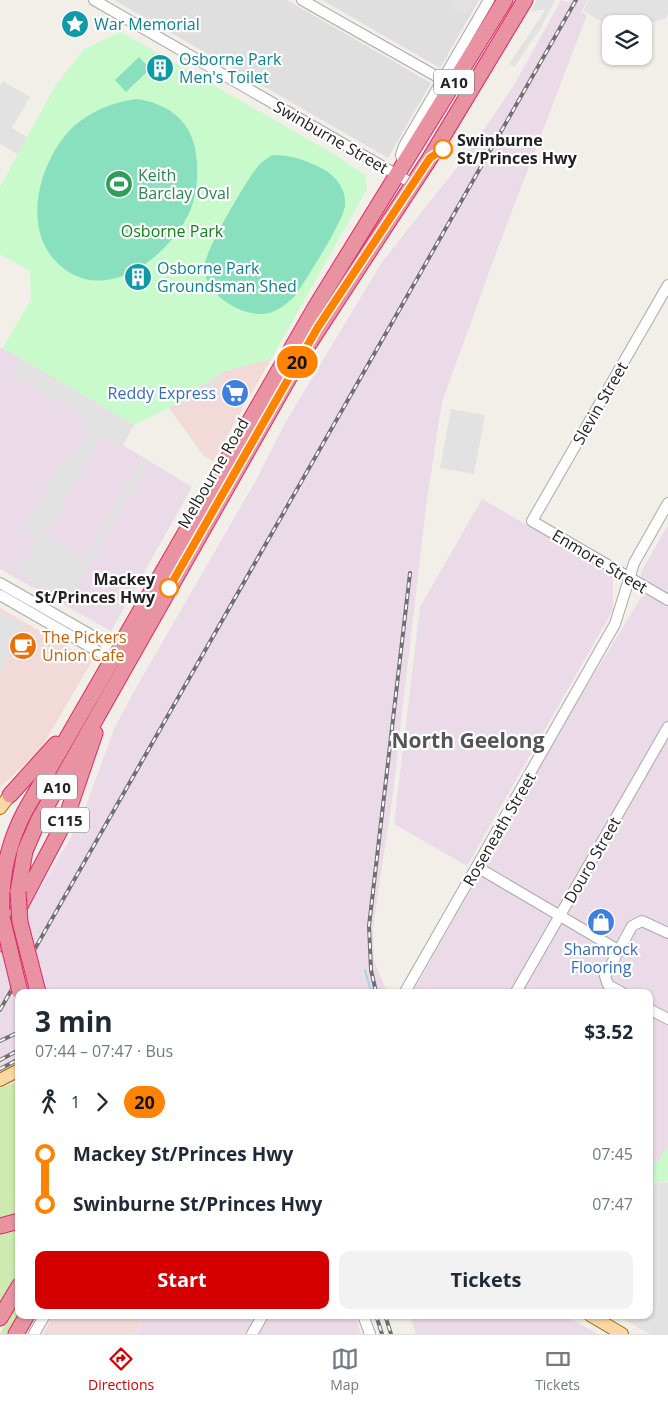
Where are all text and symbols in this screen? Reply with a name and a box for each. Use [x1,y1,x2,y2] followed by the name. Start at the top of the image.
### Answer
[60,9,90,39] place icon: War Memorial
[94,13,200,35] place label: War Memorial
[602,15,652,65] map controls
[602,15,652,65] button: layers
[179,48,282,88] place label: Osborne Park Men's Toilet
[145,53,175,83] building icon: Osborne Park Men's Toilet
[434,70,474,94] road number: A10
[270,95,393,179] street label: Swinburne Street
[457,129,578,169] place label: Swinburne St/Princes Hwy
[433,139,453,159] marker: Swinburne St/Princes Hwy
[138,164,230,204] place label: Keith Barclay Oval
[104,169,134,199] sports icon: Keith Barclay Oval
[121,220,224,242] park label: Osborne Park
[157,257,297,297] place label: Osborne Park Groundsman Shed
[123,262,153,292] building icon: Osborne Park Groundsman Shed
[274,346,320,378] line badge: 20
[287,350,307,374] text: 20
[567,357,633,449] street label: Slevin Street
[220,378,250,408] supermarket icon: Reddy Express
[108,382,216,404] place label: Reddy Express
[172,414,254,532] street label: Melbourne Road
[548,524,652,598] street label: Enmore Street
[35,568,156,608] place label: Mackey St/Princes Hwy
[159,578,179,598] marker: Mackey St/Princes Hwy
[42,626,127,666] place label: The Pickers Union Cafe
[8,631,38,661] cafe icon: The Pickers Union Cafe
[391,726,545,754] district label: North Geelong
[457,768,541,890] street label: Roseneath Street
[37,774,77,800] road number: A10
[41,808,89,832] road number: C115
[558,813,626,907] street label: Douro Street
[586,907,616,937] shop icon: Shamrock Flooring
[564,938,639,978] place label: Shamrock Flooring
[35,1002,113,1040] text: 3 min
[584,1019,633,1045] text: $3.52
[35,1040,173,1062] text: 07:44 – 07:47 · Bus
[35,1088,63,1116] icon: walk
[88,1088,116,1116] icon: forward
[134,1090,155,1114] text: 20
[71,1091,80,1113] text: 1
[73,1141,293,1167] text: Mackey St/Princes Hwy
[592,1143,633,1165] text: 07:45
[73,1191,322,1217] text: Swinburne St/Princes Hwy
[592,1193,633,1215] text: 07:47
[35,1251,329,1309] button: Start
[339,1251,633,1309] button: Tickets
[88,1345,154,1394] tab: Directions
[330,1345,359,1394] tab: Map
[535,1345,580,1394] tab: Tickets

